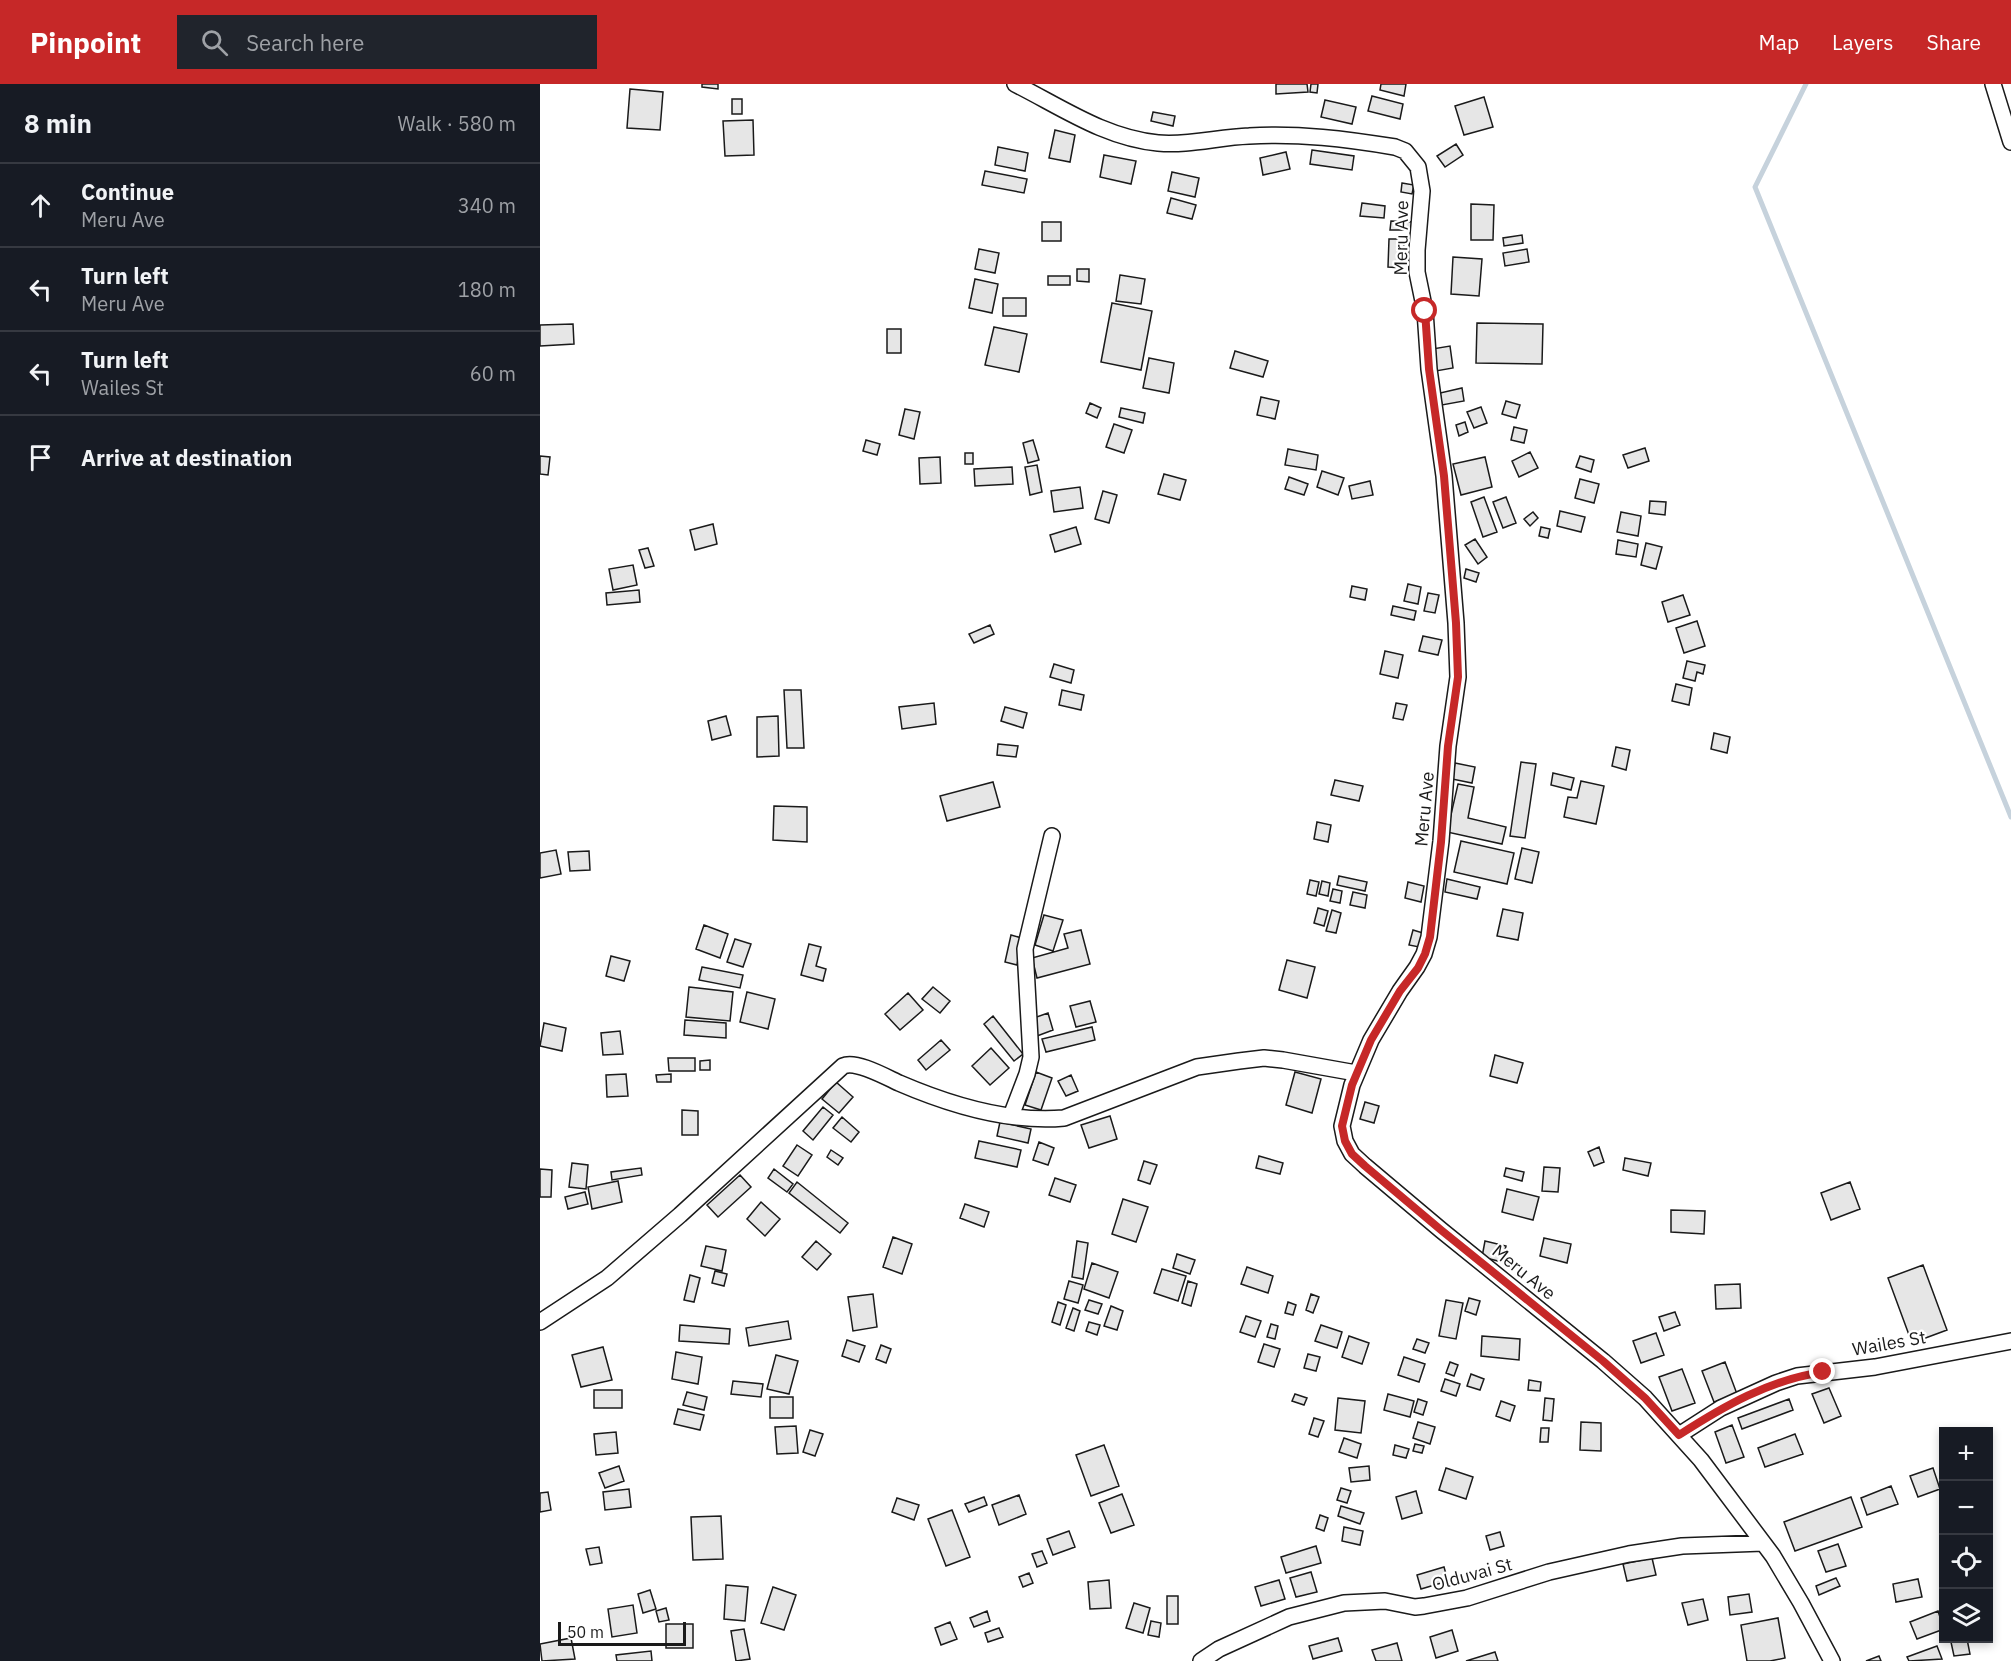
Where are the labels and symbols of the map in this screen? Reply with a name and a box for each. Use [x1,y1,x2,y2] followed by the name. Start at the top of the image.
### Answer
[1389,200,1413,276] street label: Meru Ave
[1411,297,1437,323] route start
[1409,770,1439,848] street label: Meru Ave
[1487,1239,1561,1305] street label: Meru Ave
[1850,1325,1928,1361] street label: Wailes St
[1809,1358,1835,1384] route end
[1429,1552,1515,1596] street label: Olduvai St
[558,1619,686,1646] scale bar

